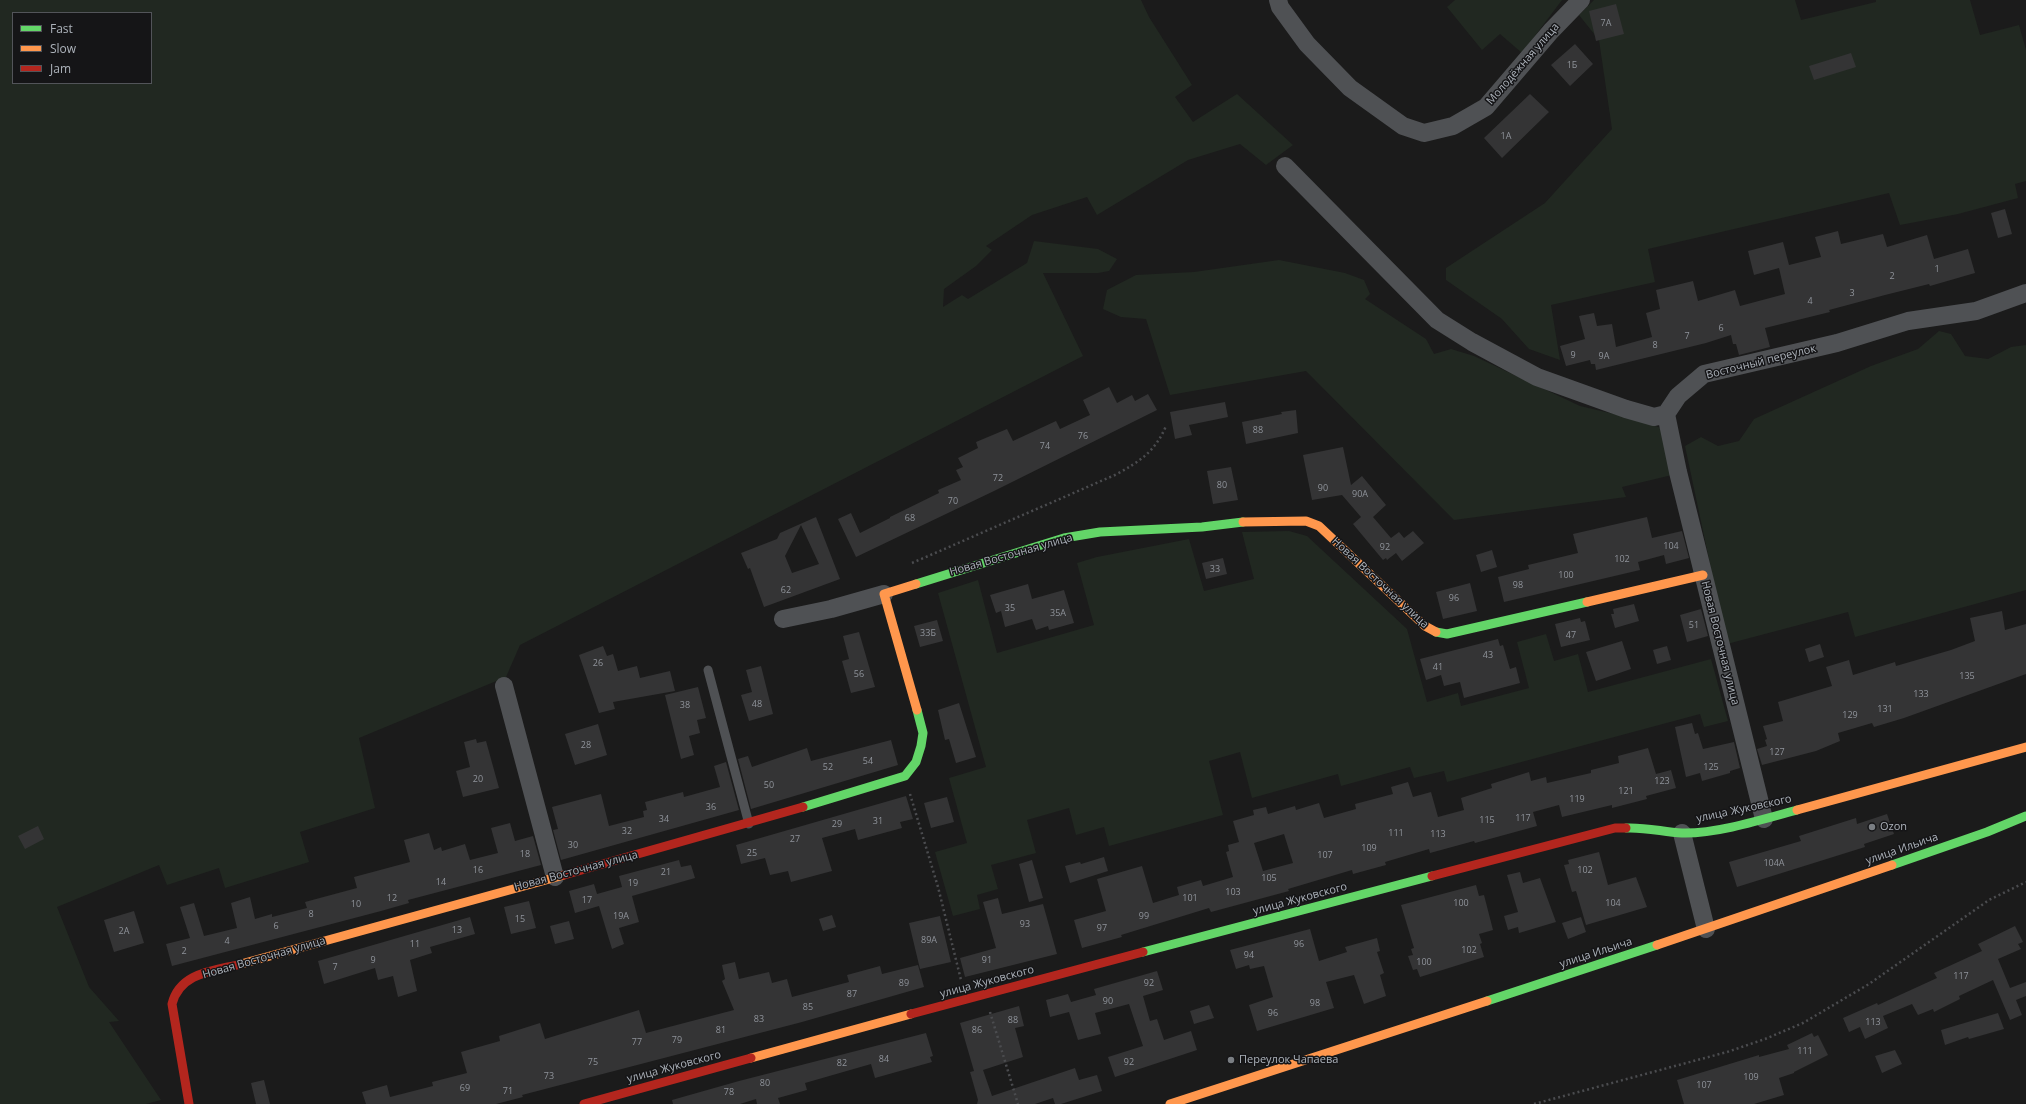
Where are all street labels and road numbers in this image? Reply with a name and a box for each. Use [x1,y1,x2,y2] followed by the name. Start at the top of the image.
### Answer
[1484,20,1562,108] street label: Молодёжная улица
[1705,342,1817,382] street label: Восточный переулок
[948,531,1074,579] street label: Новая Восточная улица
[1329,535,1431,631] street label: Новая Восточная улица
[1698,580,1742,706] street label: Новая Восточная улица
[1695,792,1793,826] street label: улица Жуковского
[1864,830,1940,868] street label: улица Ильича
[513,848,639,894] street label: Новая Восточная улица
[1251,880,1349,918] street label: улица Жуковского
[201,934,327,982] street label: Новая Восточная улица
[1558,935,1634,971] street label: улица Ильича
[938,963,1036,1001] street label: улица Жуковского
[625,1048,723,1086] street label: улица Жуковского

